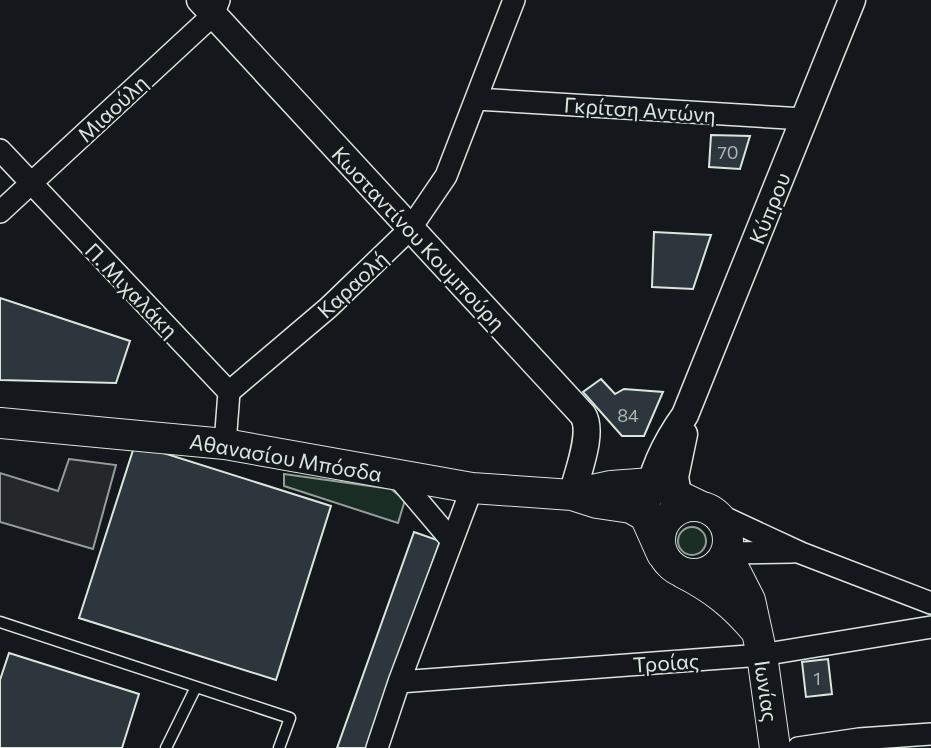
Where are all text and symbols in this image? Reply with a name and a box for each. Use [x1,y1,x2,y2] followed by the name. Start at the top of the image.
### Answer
[72,69,152,147] street label: Μιαούλη
[563,91,717,127] street label: Γκρίτση Αντώνη
[327,141,511,335] street label: Κωσταντίνου Κουμπούρη
[717,141,739,163] house number: 70
[743,168,795,248] street label: Κύπρου
[81,237,183,343] street label: Π. Μιχαλάκη
[312,245,392,323] street label: Καραολή
[617,404,639,426] house number: 84
[188,428,384,486] street label: Αθανασίου Μπόσδα
[632,647,700,677] street label: Τροίας
[750,659,784,723] street label: Ιωνίας
[813,667,821,689] house number: 1

